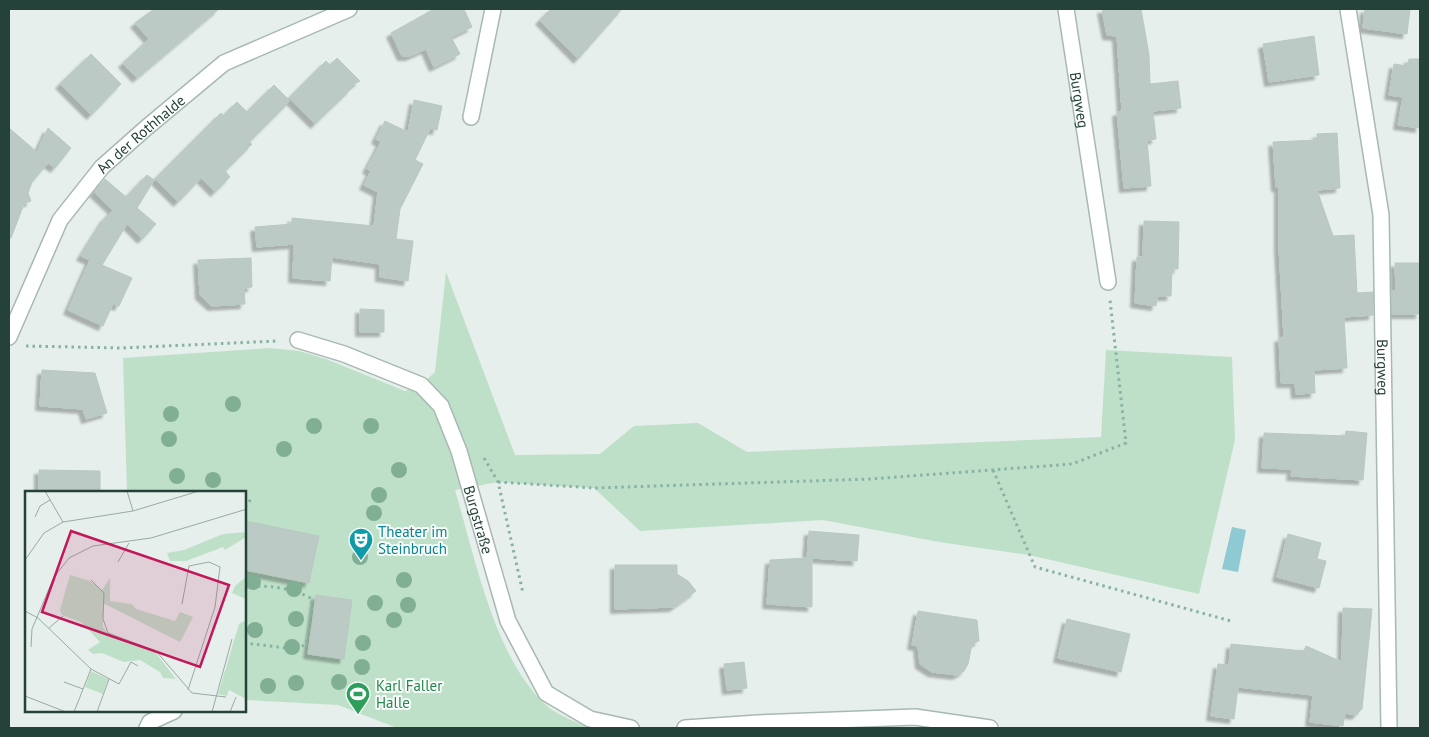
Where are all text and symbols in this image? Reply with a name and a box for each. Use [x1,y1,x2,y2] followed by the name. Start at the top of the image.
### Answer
[1066,71,1094,129] street label: Burgweg
[92,90,189,177] street label: An der Rothhalde
[1373,339,1393,396] street label: Burgweg
[460,483,498,556] street label: Burgstraße
[25,491,246,712] inset map
[378,522,447,558] place label: Theater im Steinbruch
[348,527,374,561] theatre icon: Theater im Steinbruch
[376,676,442,712] place label: Karl Faller Halle
[345,681,371,715] sports icon: Karl Faller Halle

